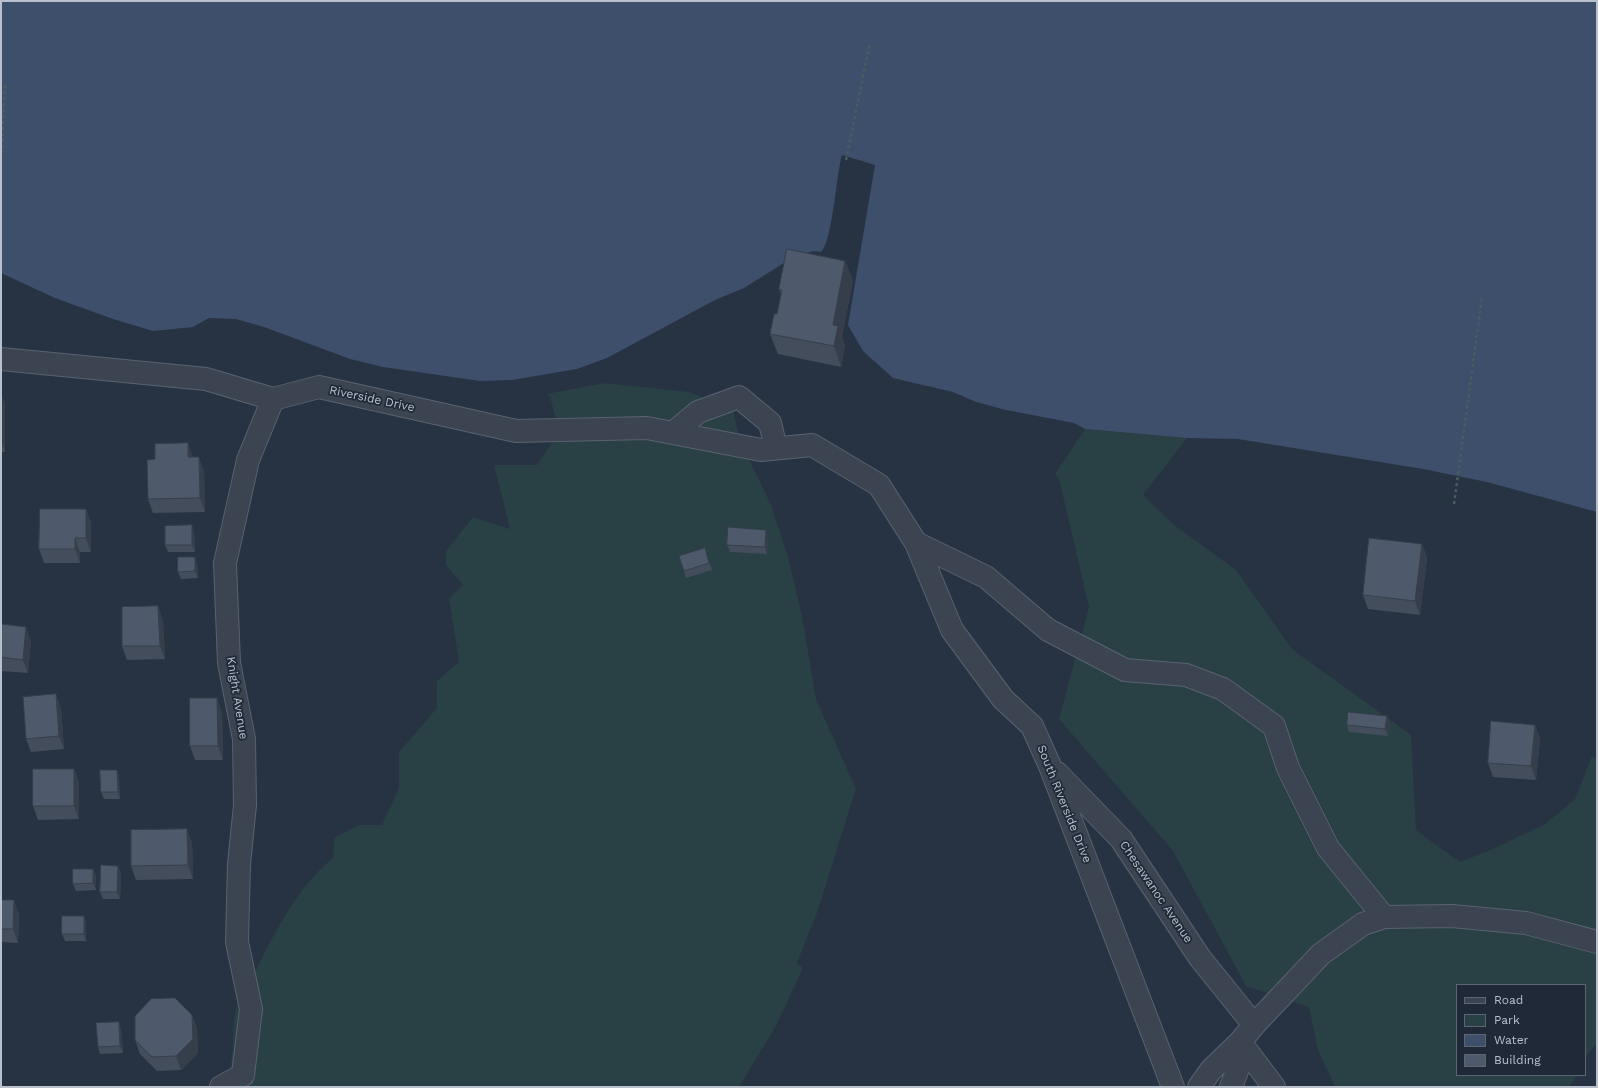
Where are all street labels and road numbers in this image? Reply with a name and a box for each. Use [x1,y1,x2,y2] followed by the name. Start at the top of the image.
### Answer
[328,383,416,415] street label: Riverside Drive
[223,655,251,741] street label: Knight Avenue
[1034,743,1094,865] street label: South Riverside Drive
[1116,838,1196,946] street label: Chesawanoc Avenue

